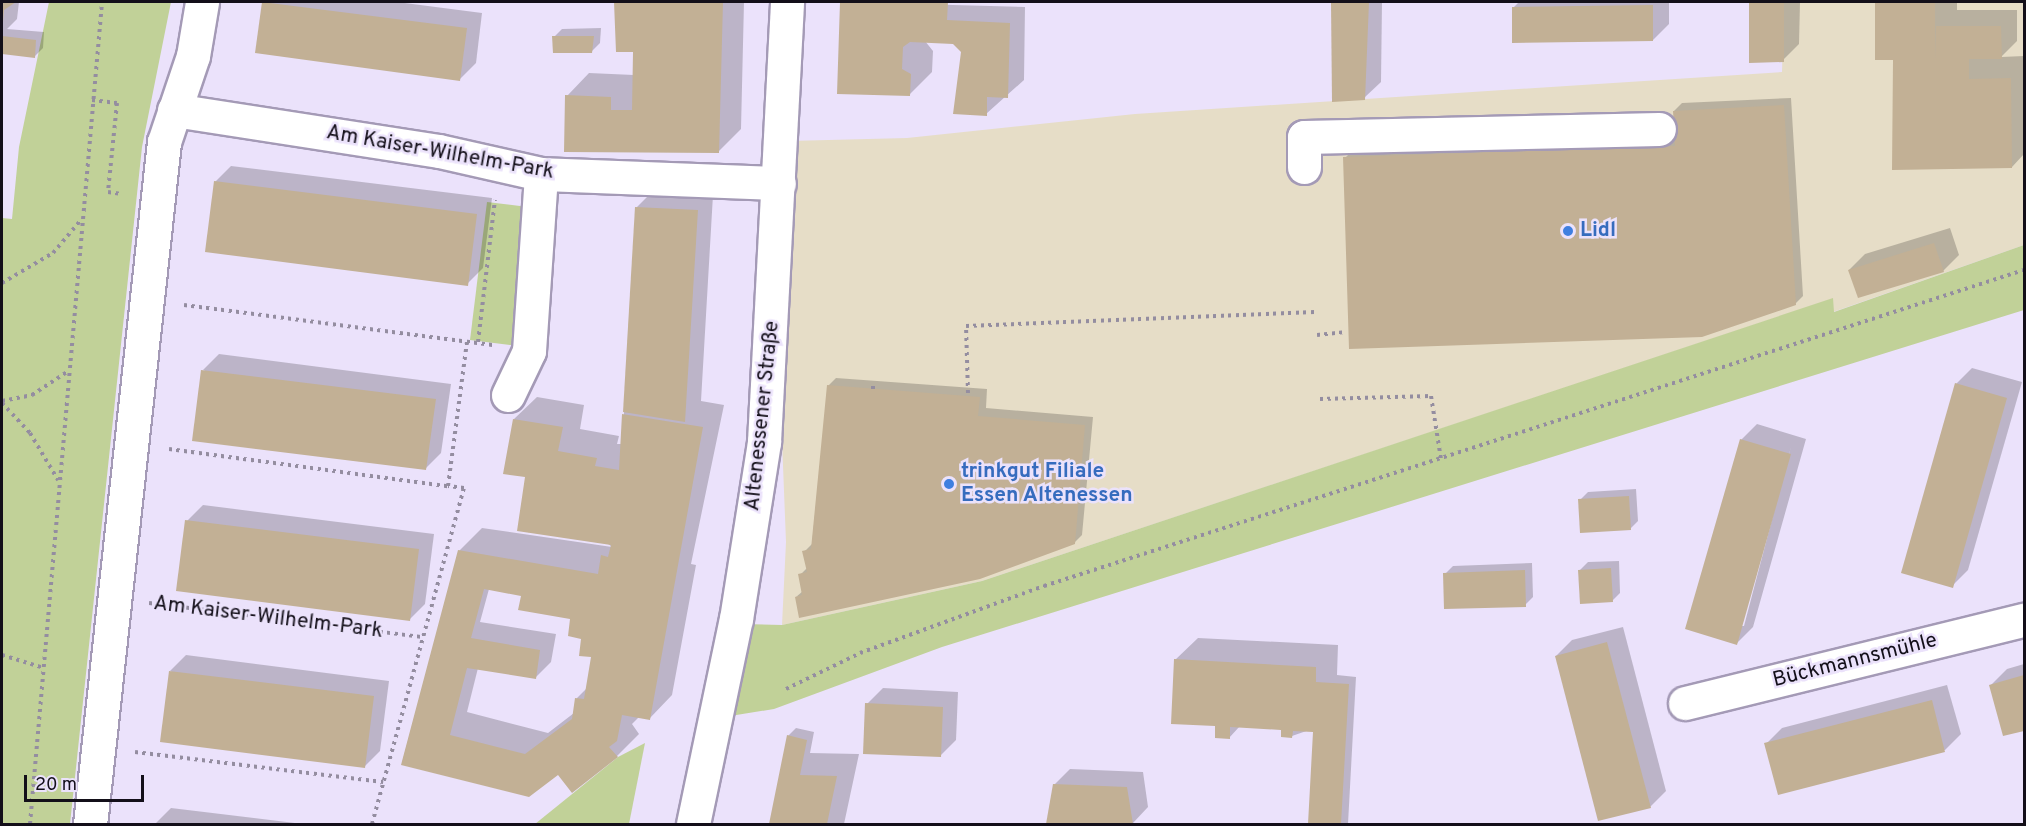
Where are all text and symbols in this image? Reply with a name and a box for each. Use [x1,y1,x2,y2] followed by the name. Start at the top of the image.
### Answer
[324,121,556,185] street label: Am Kaiser-Wilhelm-Park
[1580,218,1616,244] place label: Lidl
[1561,224,1575,238] marker: Lidl
[740,320,786,512] street label: Altenessener Straße
[961,459,1133,509] place label: trinkgut Filiale Essen Altenessen
[942,477,956,491] marker: trinkgut Filiale Essen Altenessen
[152,591,384,645] street label: Am Kaiser-Wilhelm-Park
[1770,628,1940,694] street label: Bückmannsmühle
[27,763,147,801] scale bar
[35,774,77,797] text: 20 m

